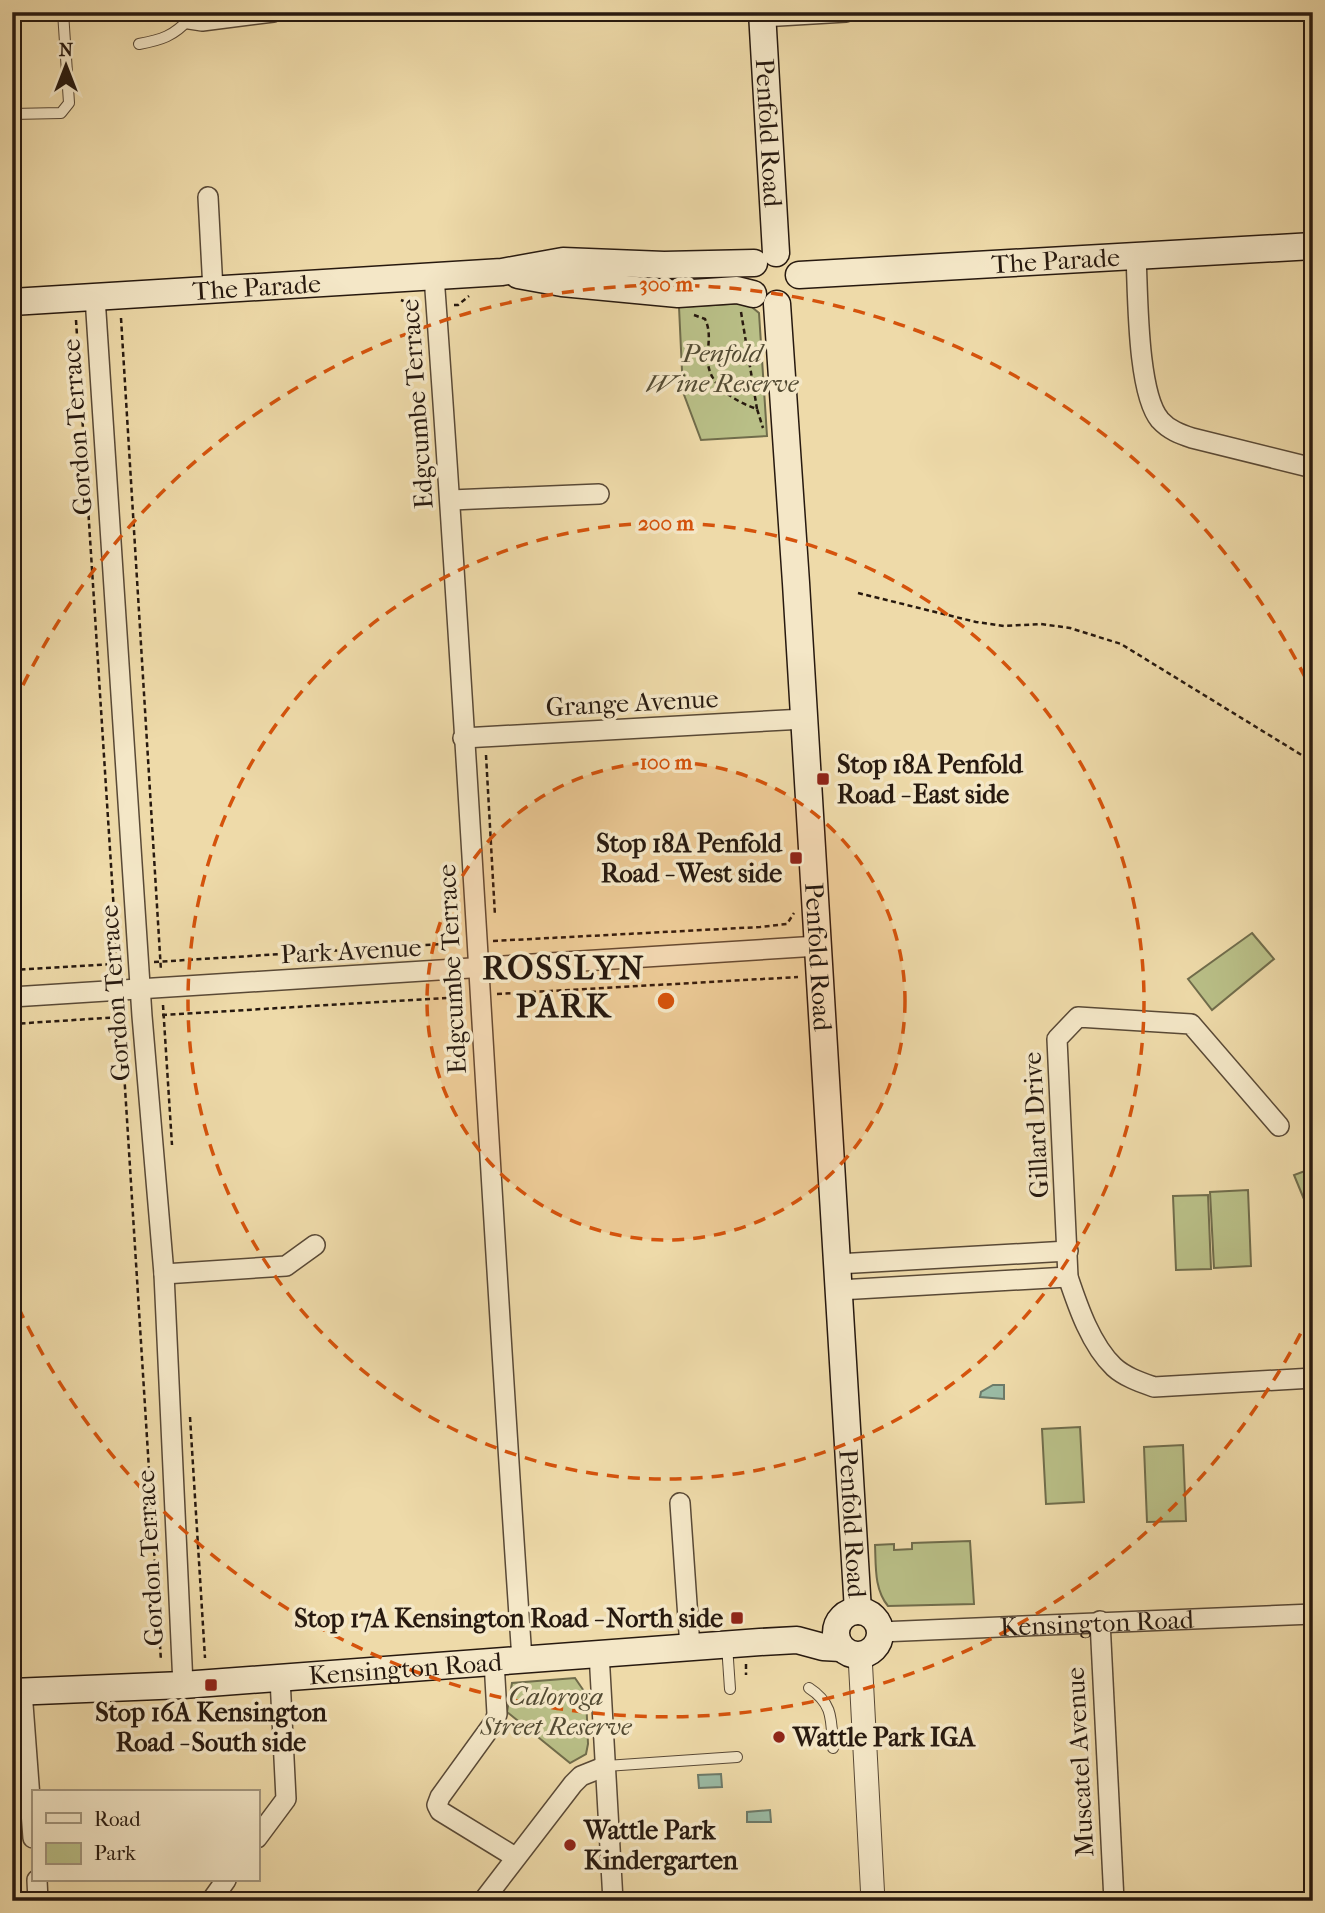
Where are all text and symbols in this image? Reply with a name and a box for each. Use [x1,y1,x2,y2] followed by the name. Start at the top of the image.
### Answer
[32,32,102,102] north arrow
[59,39,74,61] text: N
[749,58,789,209] street label: Penfold Road
[991,241,1121,280] street label: The Parade
[191,268,322,306] street label: The Parade
[639,272,693,296] text: 300 m
[394,298,440,510] street label: Edgcumbe Terrace
[55,338,99,516] street label: Gordon Terrace
[646,338,800,399] park label: Penfold Wine Reserve
[638,511,695,535] text: 200 m
[545,683,719,723] street label: Grange Avenue
[837,749,1024,810] place label: Stop 18A Penfold Road - East side
[640,750,693,774] text: 100 m
[815,771,831,787] marker: Stop 18A Penfold Road - East side
[596,828,783,889] place label: Stop 18A Penfold Road - West side
[788,850,804,866] marker: Stop 18A Penfold Road - West side
[431,863,473,1075] street label: Edgcumbe Terrace
[799,881,839,1033] street label: Penfold Road
[93,904,137,1082] street label: Gordon Terrace
[280,932,422,970] street label: Park Avenue
[482,949,646,1026] district label: ROSSLYN PARK
[654,989,678,1013] centre of rings
[1017,1051,1055,1199] street label: Gillard Drive
[833,1448,873,1600] street label: Penfold Road
[130,1469,170,1647] street label: Gordon Terrace
[294,1603,723,1634] place label: Stop 17A Kensington Road - North side
[999,1603,1195,1643] street label: Kensington Road
[729,1610,745,1626] marker: Stop 17A Kensington Road - North side
[307,1646,504,1691] street label: Kensington Road
[1060,1666,1100,1858] street label: Muscatel Avenue
[203,1677,219,1693] marker: Stop 16A Kensington Road - South side
[480,1681,633,1742] park label: Caloroga Street Reserve
[95,1697,328,1758] place label: Stop 16A Kensington Road - South side
[792,1722,976,1753] place label: Wattle Park IGA
[771,1729,787,1745] marker: Wattle Park IGA
[32,1790,259,1882] legend
[94,1807,141,1831] text: Road
[583,1815,739,1876] place label: Wattle Park Kindergarten
[562,1837,578,1853] marker: Wattle Park Kindergarten
[94,1841,136,1865] text: Park

